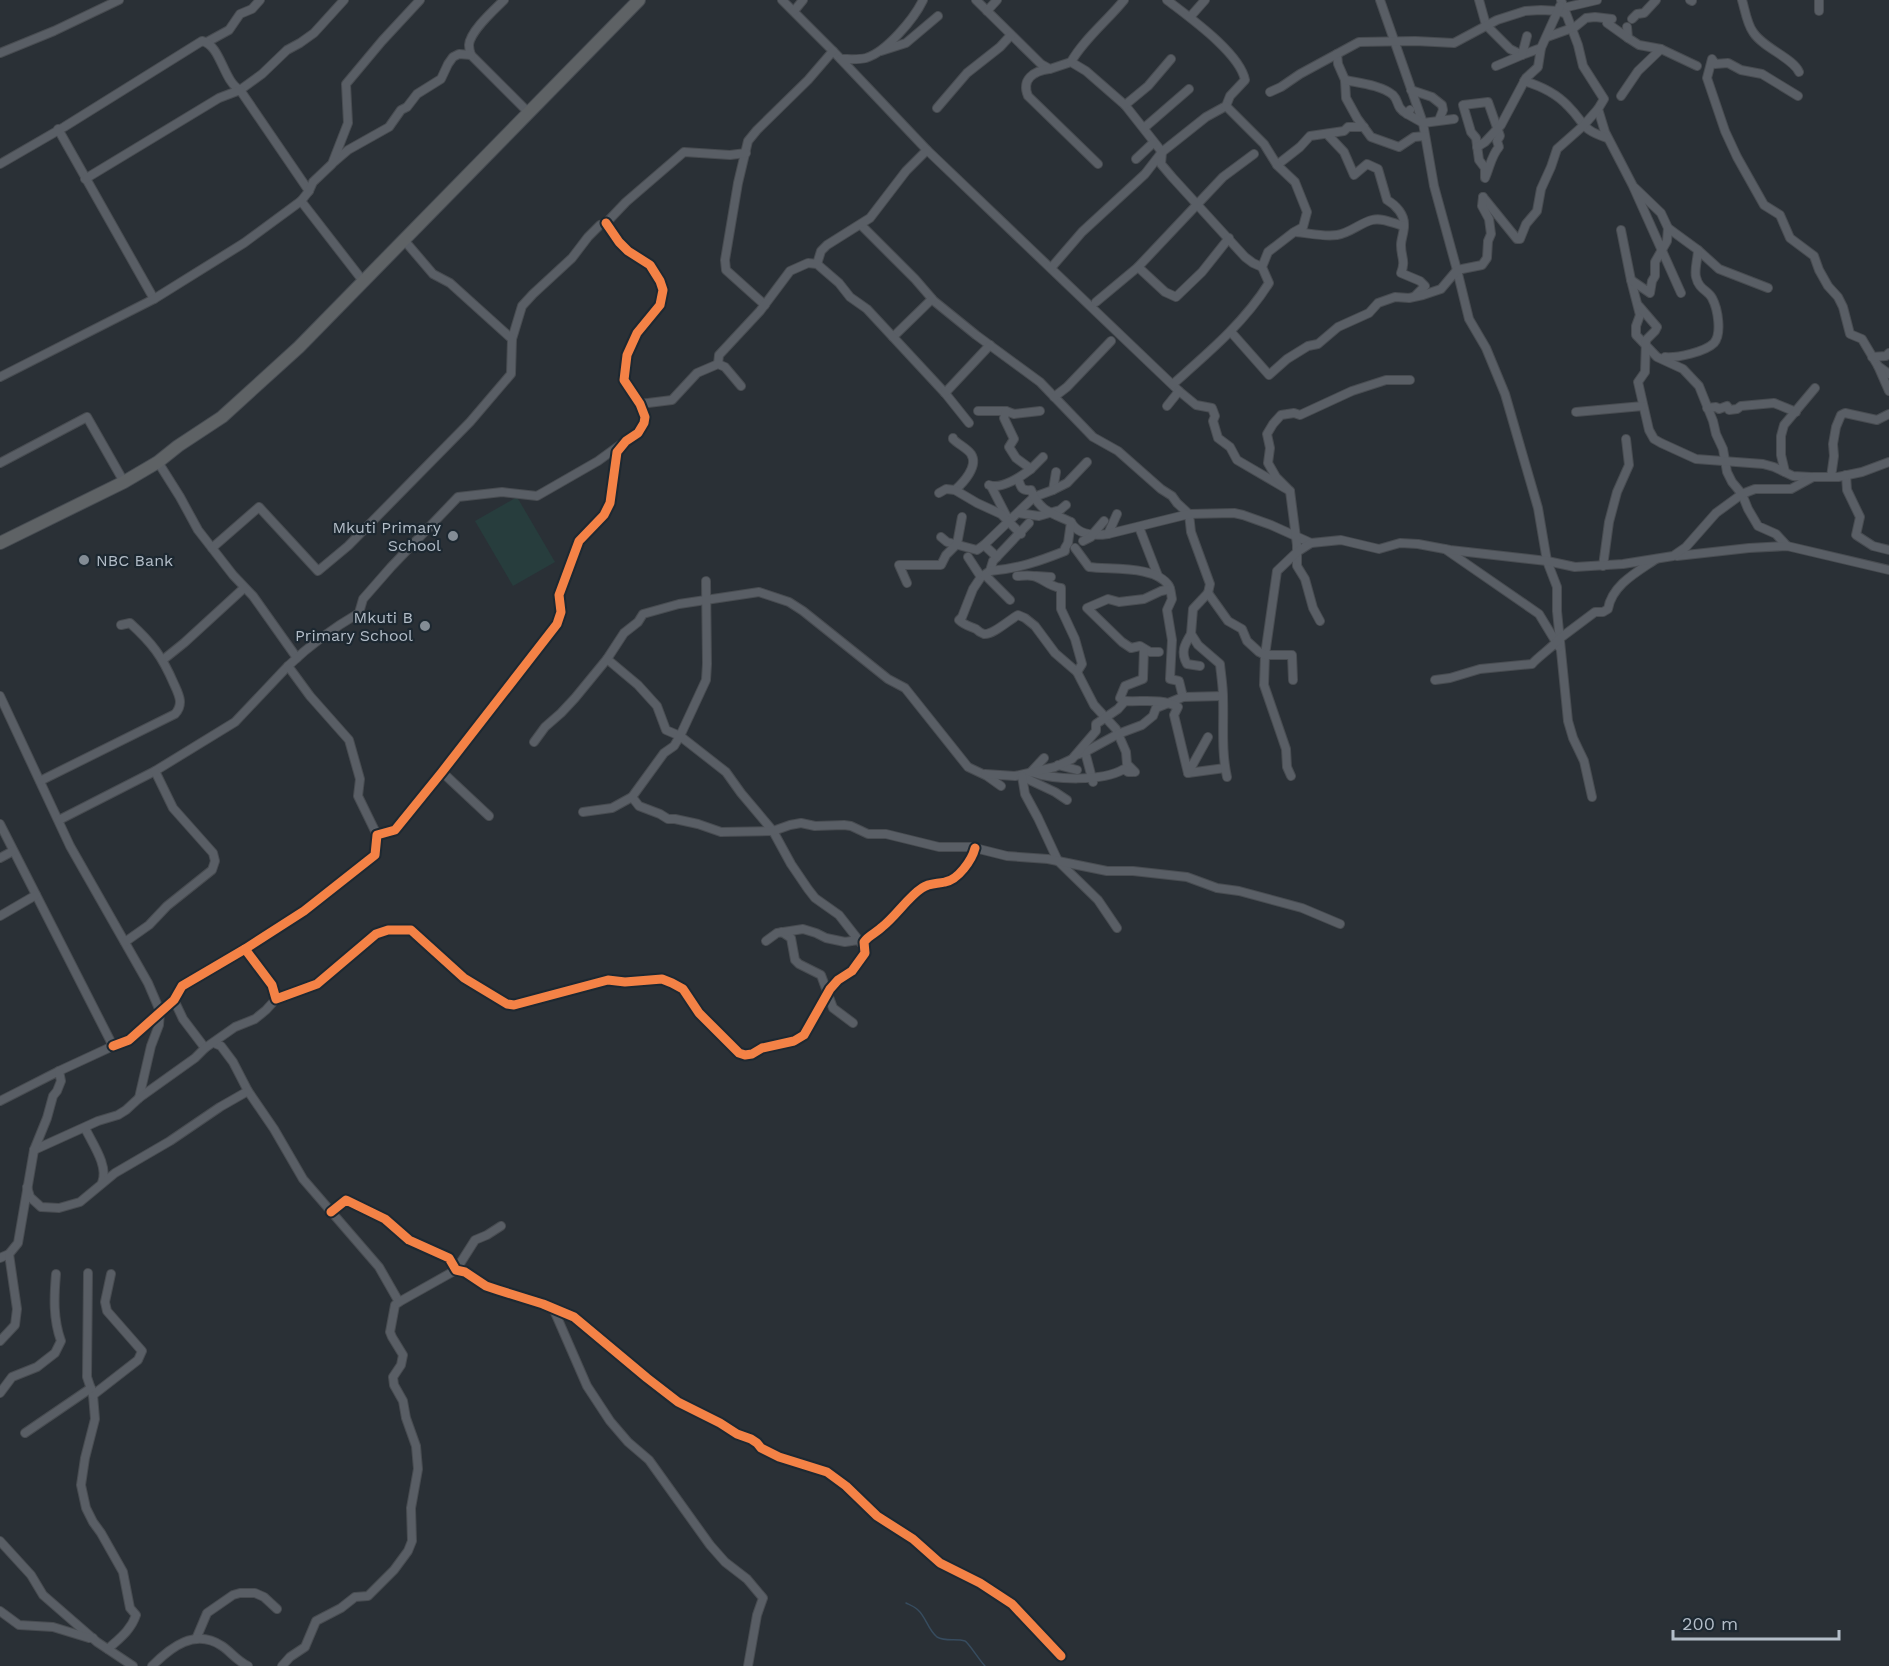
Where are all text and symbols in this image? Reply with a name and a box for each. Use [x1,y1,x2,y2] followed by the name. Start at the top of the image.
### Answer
[332,518,442,555] place label: Mkuti Primary School
[446,529,460,543] marker: Mkuti Primary School
[96,551,173,570] place label: NBC Bank
[77,553,91,567] marker: NBC Bank
[295,608,413,645] place label: Mkuti B Primary School
[418,619,432,633] marker: Mkuti B Primary School
[1673,1603,1840,1641] scale bar
[1682,1613,1738,1634] text: 200 m

